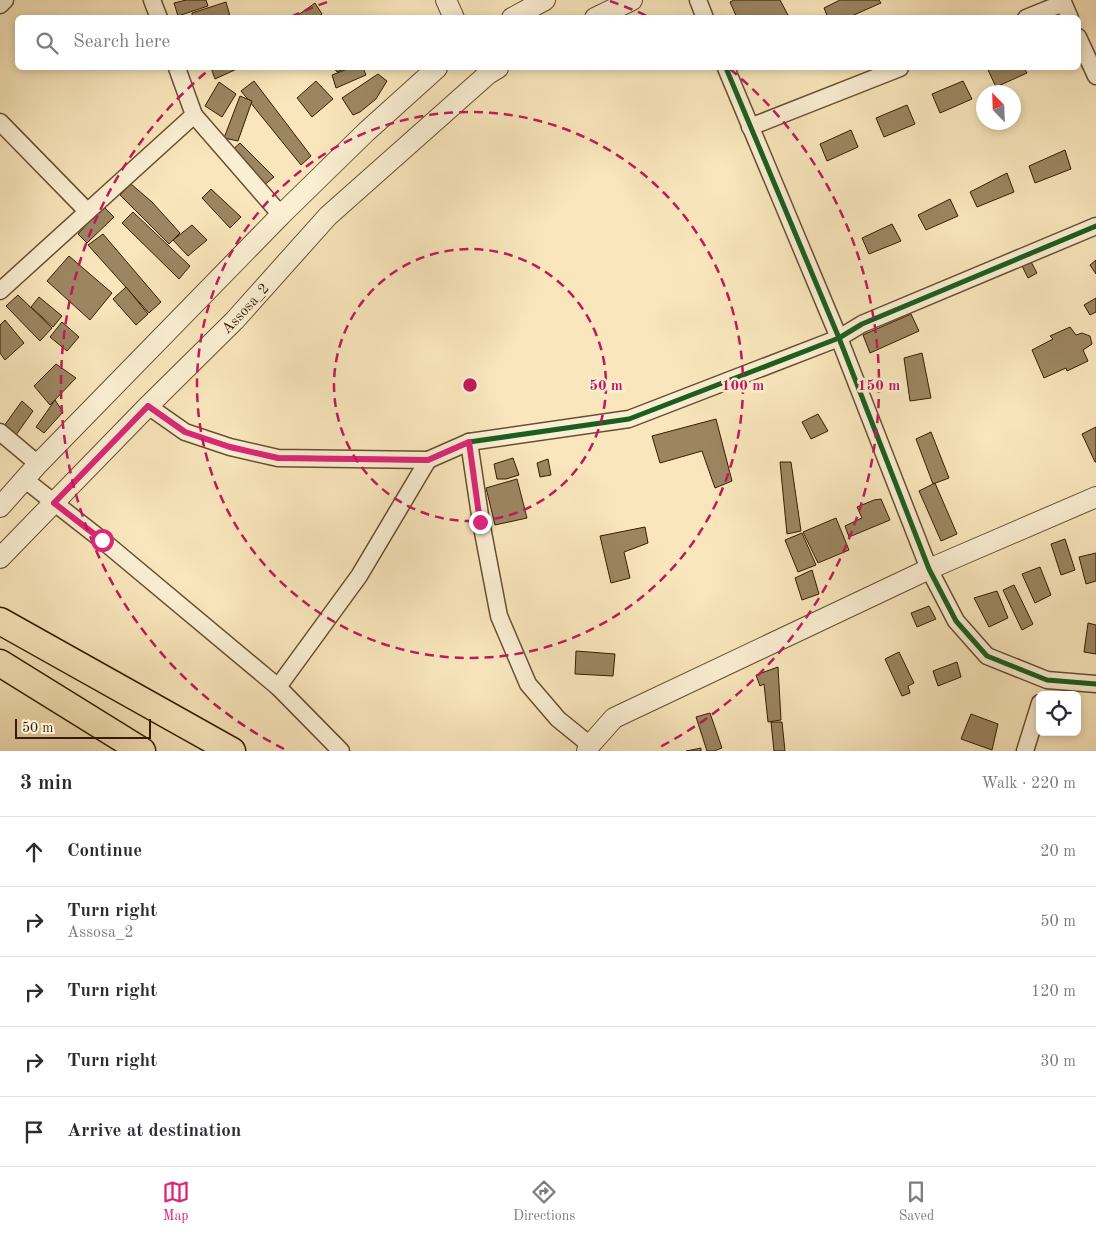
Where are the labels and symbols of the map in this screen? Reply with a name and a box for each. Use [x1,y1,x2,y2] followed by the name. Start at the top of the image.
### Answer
[976,85,1021,130] north arrow
[220,281,273,337] street label: Assosa_2
[461,376,479,394] centre of rings
[589,379,623,394] text: 50 m
[722,379,764,394] text: 100 m
[858,379,900,394] text: 150 m
[469,511,492,534] route end
[91,529,114,552] route start
[15,716,151,739] scale bar

